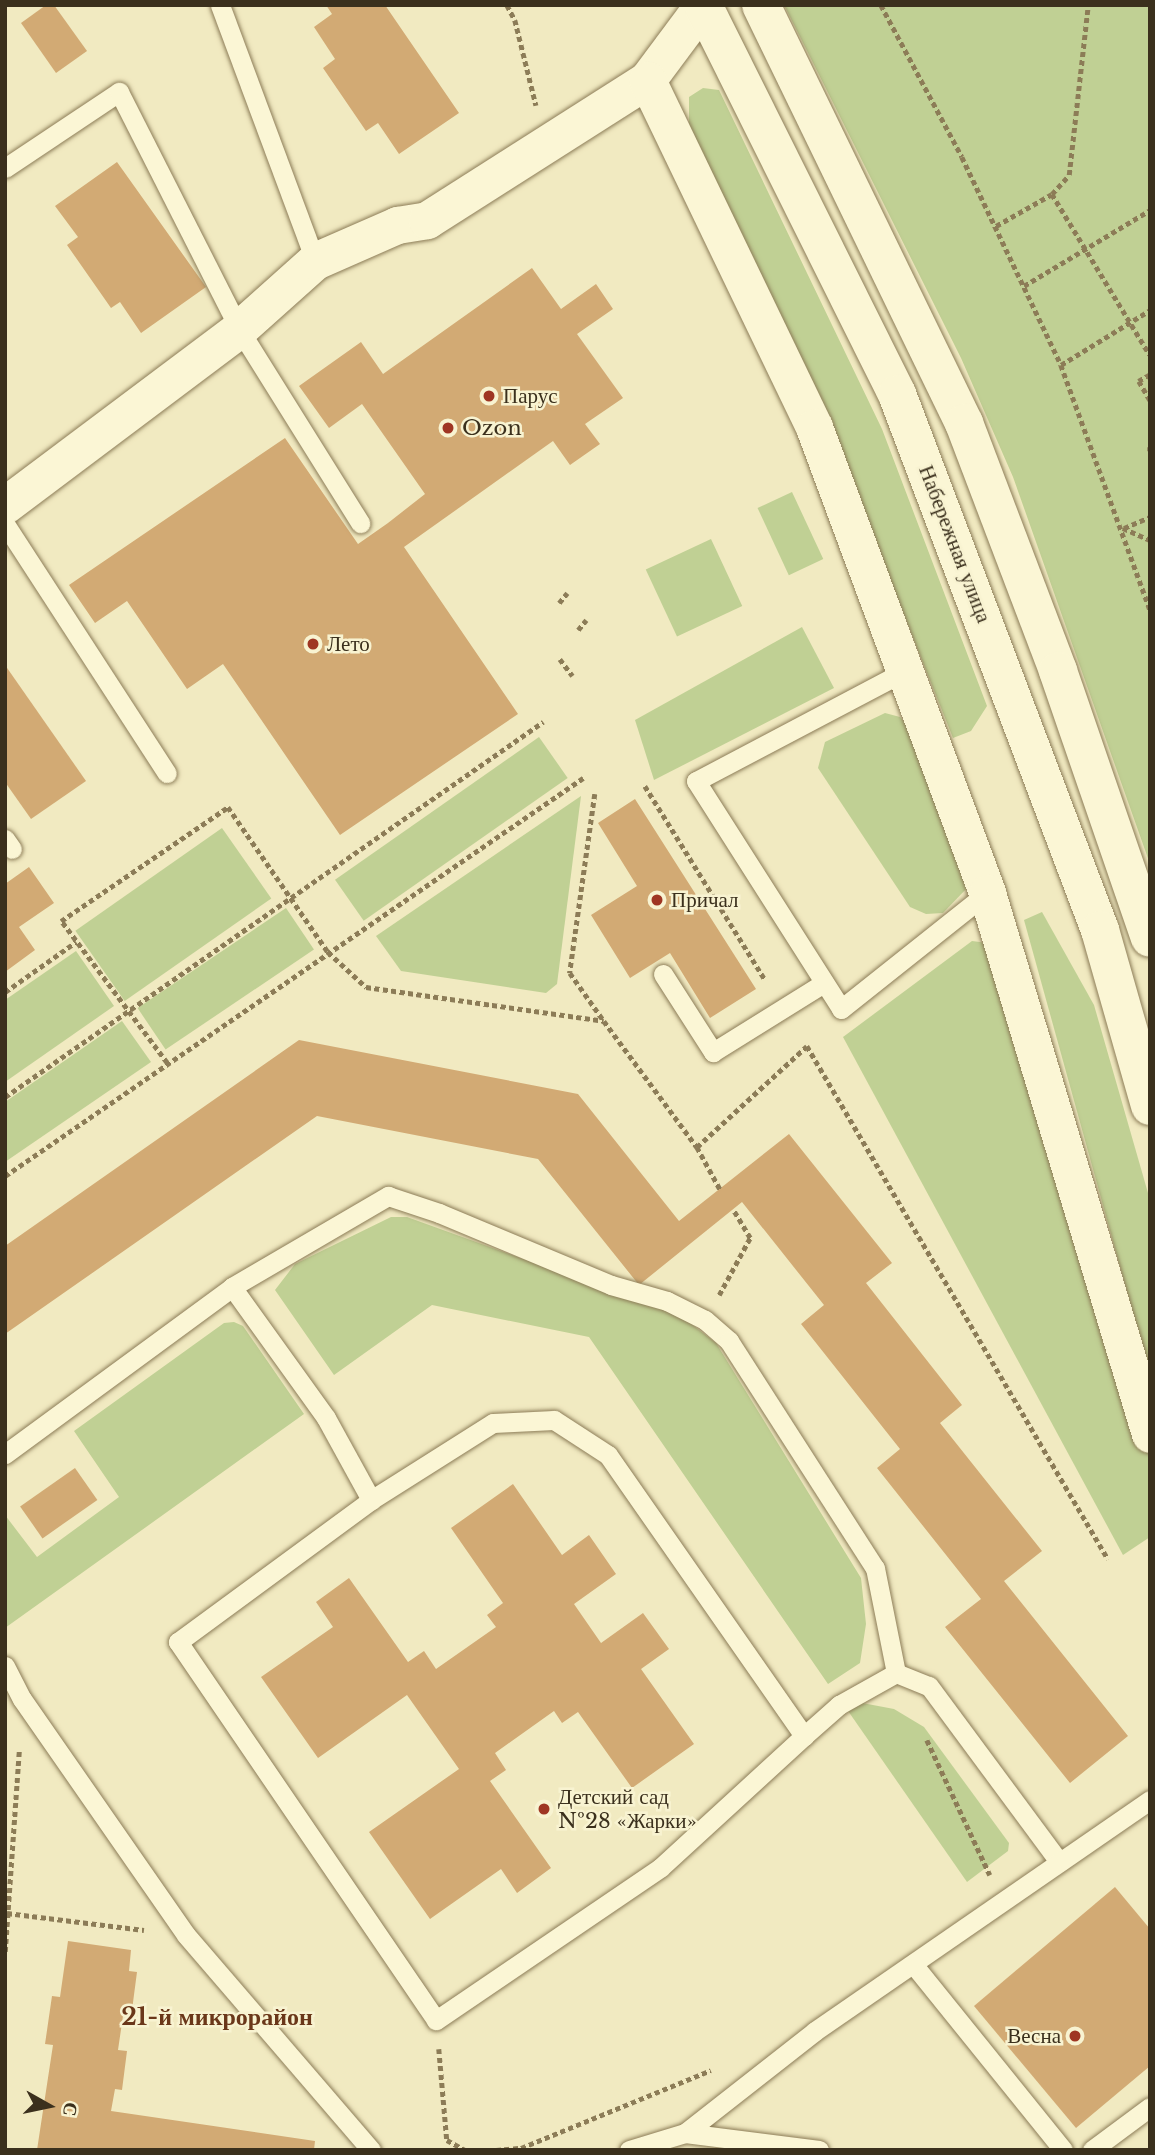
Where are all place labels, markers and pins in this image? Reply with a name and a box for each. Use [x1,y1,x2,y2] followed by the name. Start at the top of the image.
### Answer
[503,383,558,409] place label: Парус
[481,388,497,404] marker: Парус
[462,415,522,441] place label: Ozon
[440,420,456,436] marker: Ozon
[327,631,370,657] place label: Лето
[305,636,321,652] marker: Лето
[671,887,738,913] place label: Причал
[649,892,665,908] marker: Причал
[558,1784,697,1834] place label: Детский сад №28 «Жарки»
[536,1801,552,1817] marker: Детский сад №28 «Жарки»
[1007,2023,1061,2049] place label: Весна
[1067,2028,1083,2044] marker: Весна

